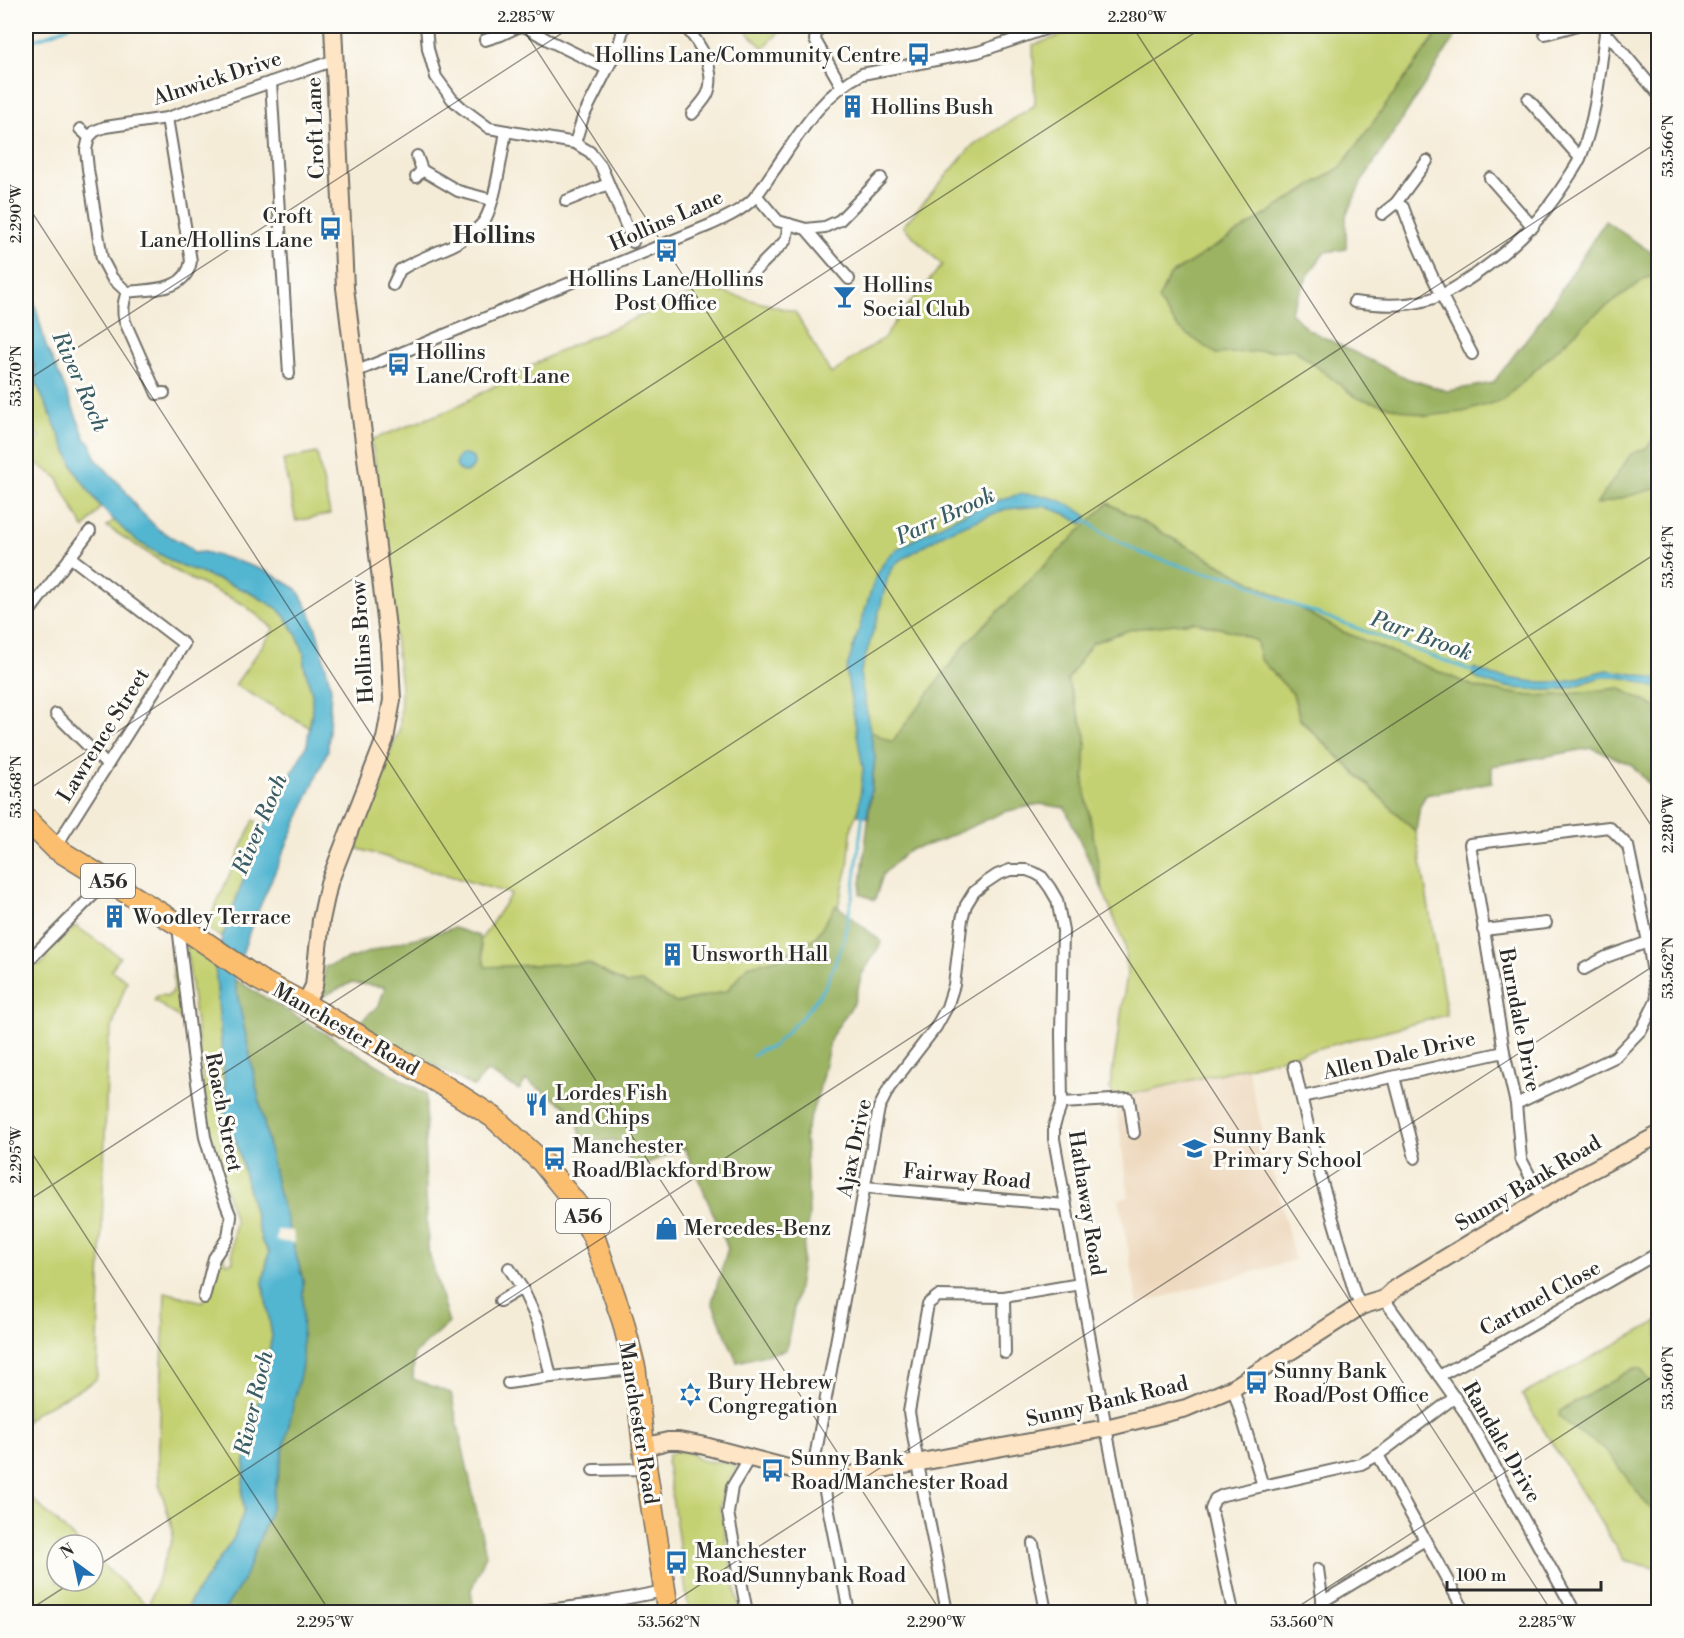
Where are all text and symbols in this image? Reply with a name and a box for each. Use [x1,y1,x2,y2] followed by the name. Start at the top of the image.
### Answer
[497,8,555,27] text: 2.285°W
[1108,8,1167,27] text: 2.280°W
[906,42,932,68] bus stop icon: Hollins Lane/Community Centre
[595,43,901,69] place label: Hollins Lane/Community Centre
[149,46,285,112] street label: Alnwick Drive
[301,76,331,180] street label: Croft Lane
[840,94,866,120] building icon: Hollins Bush
[871,95,994,121] place label: Hollins Bush
[1659,115,1678,178] text: 53.566°N
[7,184,26,243] text: 2.290°W
[606,184,727,258] street label: Hollins Lane
[140,204,314,254] place label: Croft Lane/Hollins Lane
[318,215,344,241] bus stop icon: Croft Lane/Hollins Lane
[453,221,535,251] district label: Hollins
[653,238,679,264] bus stop icon: Hollins Lane/Hollins Post Office
[568,267,764,317] place label: Hollins Lane/Hollins Post Office
[863,273,970,323] place label: Hollins Social Club
[832,284,858,310] bar icon: Hollins Social Club
[45,326,114,437] water label: River Roch
[416,340,570,390] place label: Hollins Lane/Croft Lane
[7,345,26,407] text: 53.570°N
[385,351,411,377] bus stop icon: Hollins Lane/Croft Lane
[891,482,999,551] water label: Parr Brook
[1659,525,1678,589] text: 53.564°N
[346,579,380,704] street label: Hollins Brow
[1366,605,1476,667] water label: Parr Brook
[52,663,156,807] street label: Lawrence Street
[7,755,26,819] text: 53.568°N
[227,769,294,880] water label: River Roch
[1659,794,1678,853] text: 2.280°W
[81,864,135,898] road number: A56
[102,904,128,930] building icon: Woodley Terrace
[132,905,291,931] place label: Woodley Terrace
[1659,937,1678,999] text: 53.562°N
[660,941,686,967] building icon: Unsworth Hall
[691,942,828,968] place label: Unsworth Hall
[1492,945,1546,1094] street label: Burndale Drive
[268,977,423,1082] street label: Manchester Road
[1319,1026,1478,1086] street label: Allen Dale Drive
[199,1050,247,1175] street label: Roach Street
[555,1081,668,1131] place label: Lordes Fish and Chips
[524,1092,550,1118] restaurant icon: Lordes Fish and Chips
[832,1096,878,1201] street label: Ajax Drive
[1213,1124,1362,1174] place label: Sunny Bank Primary School
[7,1126,26,1183] text: 2.295°W
[1062,1129,1110,1278] street label: Hathaway Road
[1451,1130,1606,1238] street label: Sunny Bank Road
[572,1134,772,1184] place label: Manchester Road/Blackford Brow
[1182,1135,1208,1161] school or university icon: Sunny Bank Primary School
[541,1145,567,1171] bus stop icon: Manchester Road/Blackford Brow
[902,1158,1032,1196] street label: Fairway Road
[556,1199,610,1233] road number: A56
[653,1215,679,1241] shop icon: Mercedes-Benz
[684,1216,831,1242] place label: Mercedes-Benz
[1476,1255,1605,1343] street label: Cartmel Close
[612,1340,664,1507] street label: Manchester Road
[1659,1346,1678,1410] text: 53.560°N
[229,1348,280,1459] water label: River Roch
[1274,1359,1429,1409] place label: Sunny Bank Road/Post Office
[707,1370,838,1420] place label: Bury Hebrew Congregation
[1243,1370,1269,1396] bus stop icon: Sunny Bank Road/Post Office
[1024,1371,1191,1433] street label: Sunny Bank Road
[1456,1377,1546,1508] street label: Randale Drive
[677,1381,703,1407] synagogue icon: Bury Hebrew Congregation
[791,1446,1008,1496] place label: Sunny Bank Road/Manchester Road
[760,1457,786,1483] bus stop icon: Sunny Bank Road/Manchester Road
[45,1533,105,1593] north arrow
[57,1539,78,1563] text: N
[695,1539,906,1589] place label: Manchester Road/Sunnybank Road
[664,1550,690,1576] bus stop icon: Manchester Road/Sunnybank Road
[1447,1554,1602,1592] scale bar
[1456,1564,1507,1587] text: 100 m
[297,1613,354,1632] text: 2.295°W
[638,1613,700,1632] text: 53.562°N
[907,1613,966,1632] text: 2.290°W
[1270,1613,1334,1632] text: 53.560°N
[1518,1613,1576,1632] text: 2.285°W

